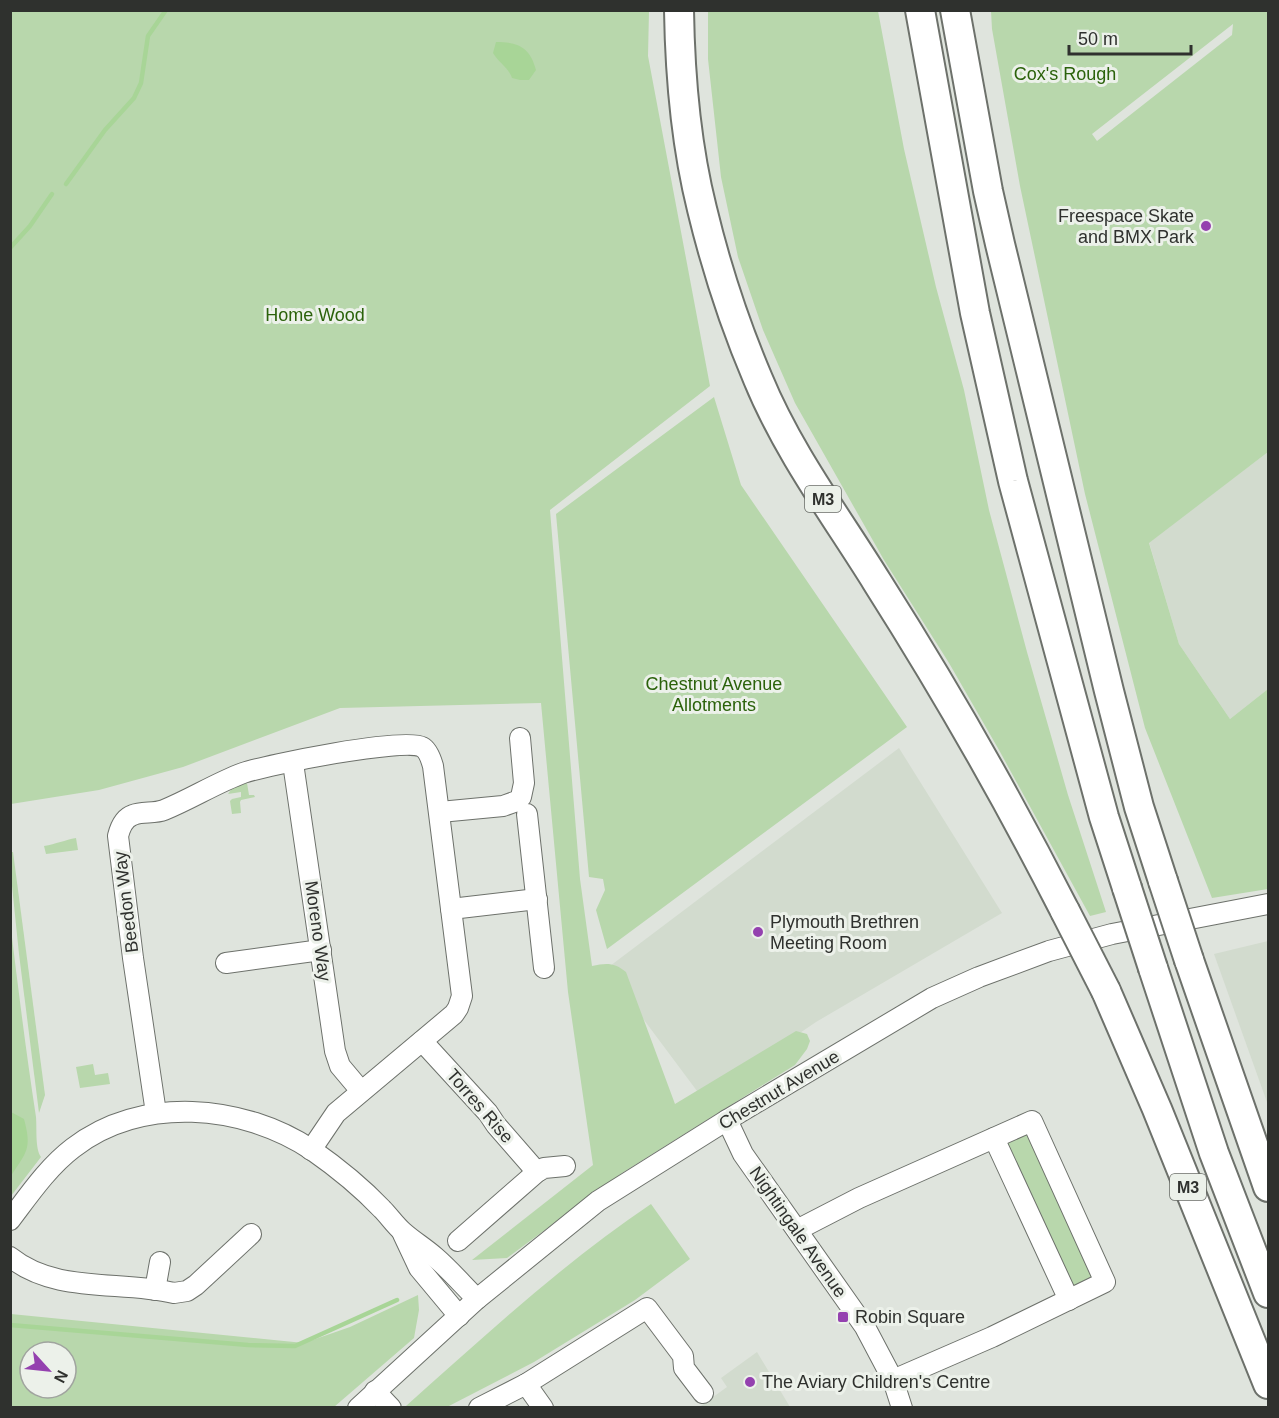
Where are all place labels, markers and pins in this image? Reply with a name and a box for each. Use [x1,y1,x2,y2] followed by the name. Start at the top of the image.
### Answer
[1058,206,1195,247] place label: Freespace Skate and BMX Park
[1199,219,1213,233] marker: Freespace Skate and BMX Park
[770,912,919,953] place label: Plymouth Brethren Meeting Room
[751,925,765,939] marker: Plymouth Brethren Meeting Room
[855,1307,965,1327] place label: Robin Square
[836,1310,850,1324] marker: Robin Square
[762,1372,990,1392] place label: The Aviary Children's Centre
[743,1375,757,1389] marker: The Aviary Children's Centre

